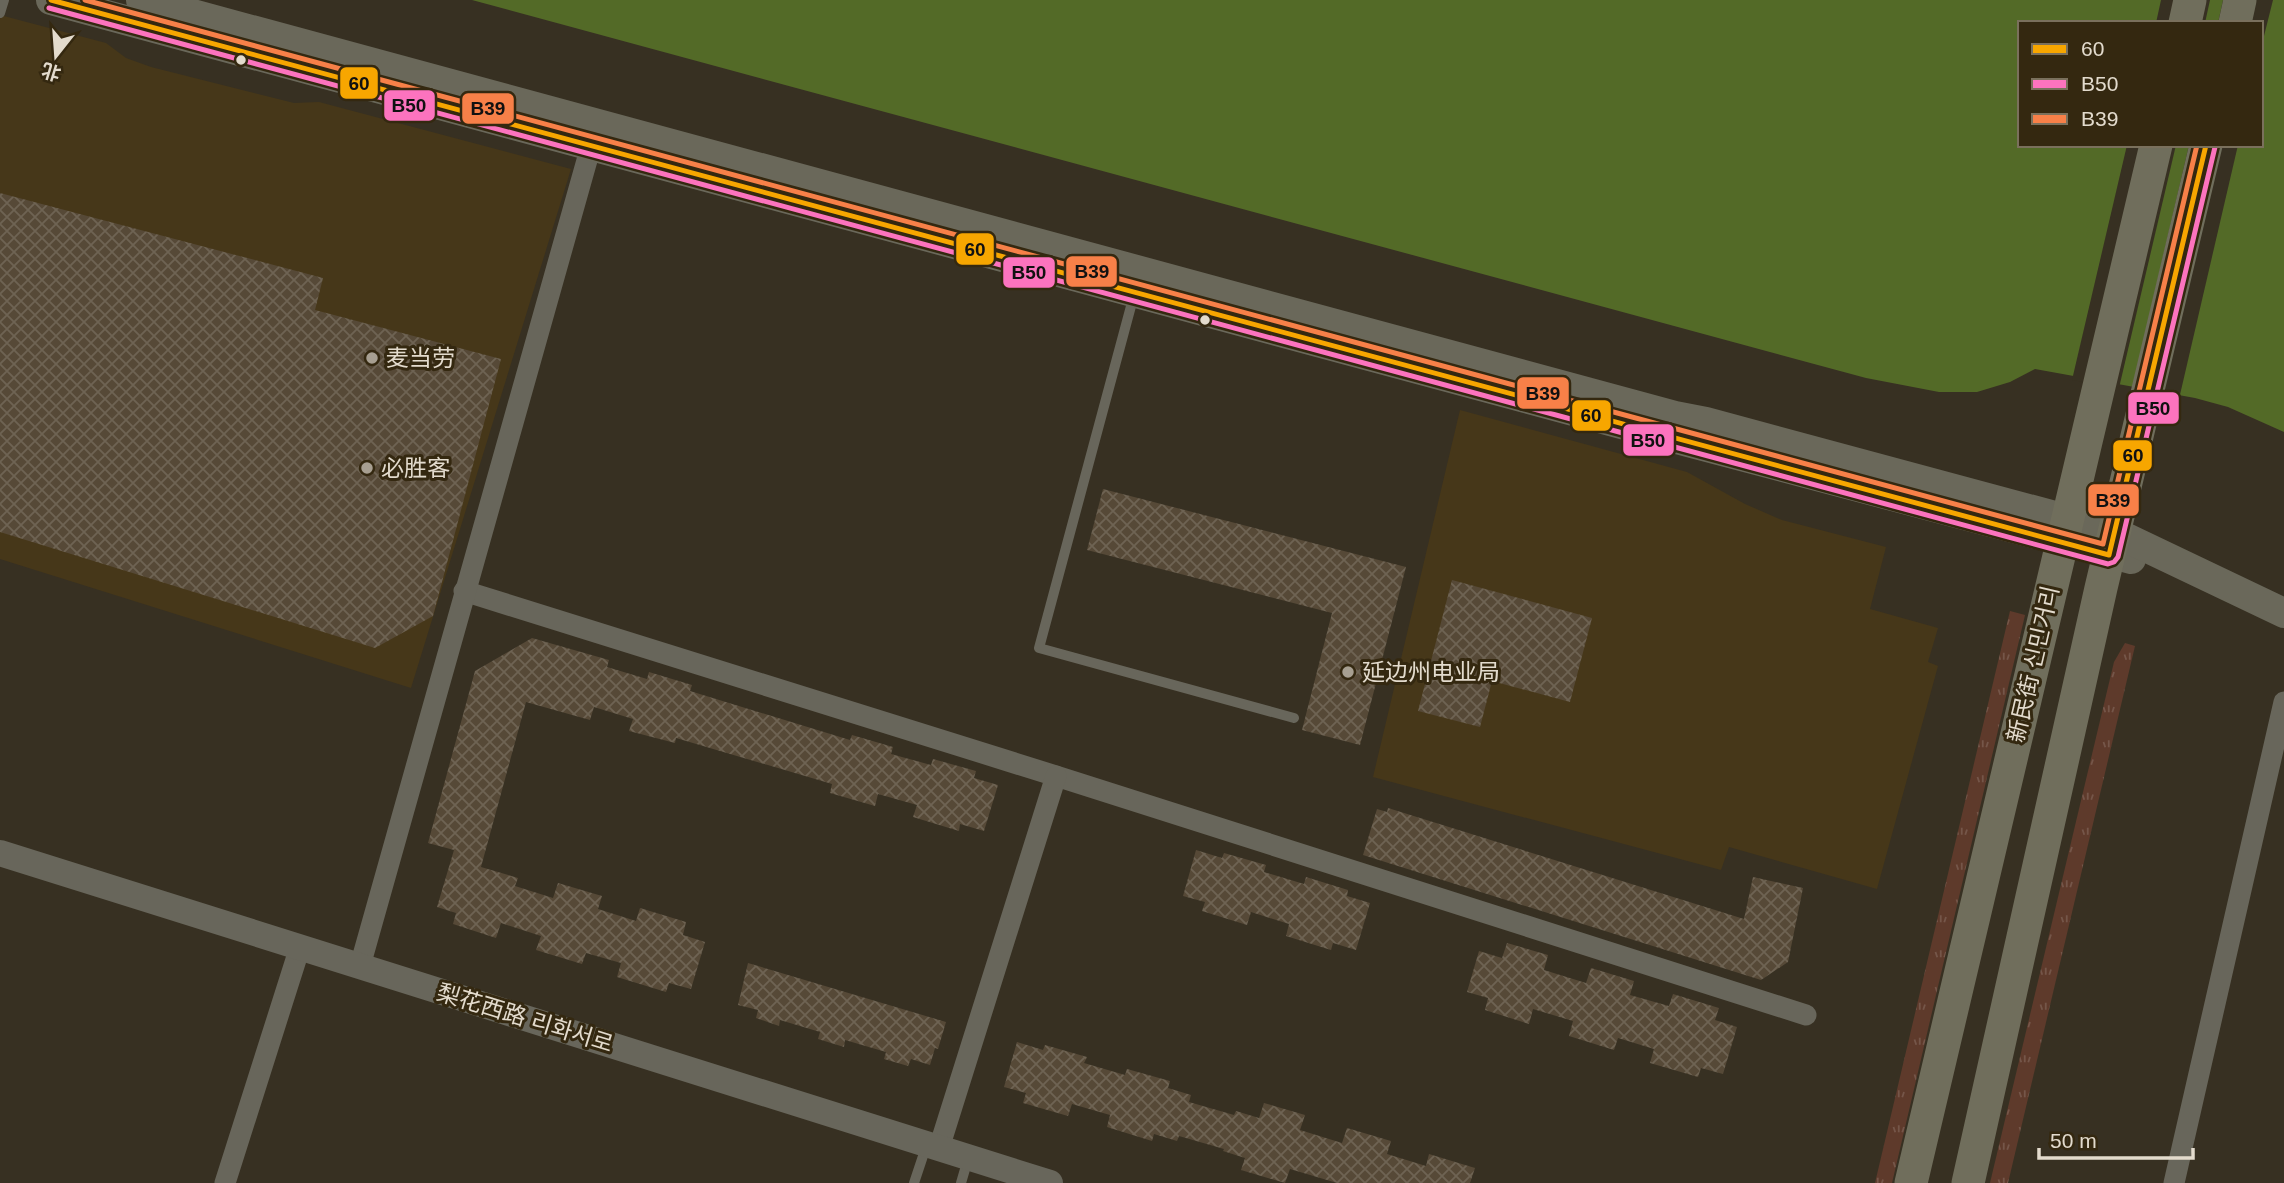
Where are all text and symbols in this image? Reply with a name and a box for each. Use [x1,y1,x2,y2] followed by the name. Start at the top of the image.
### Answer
[21,21,91,91] north arrow
[2018,21,2263,147] legend
[2081,37,2104,60] text: 60
[234,53,248,67] unlabelled marker
[39,59,63,85] text: 北
[339,66,379,100] line badge: 60
[2081,72,2118,95] text: B50
[348,73,370,94] text: 60
[383,89,436,122] line badge: B50
[461,92,515,125] line badge: B39
[392,95,426,116] text: B50
[471,98,505,119] text: B39
[2081,107,2118,130] text: B39
[955,232,995,266] line badge: 60
[964,239,986,260] text: 60
[1065,255,1118,288] line badge: B39
[1002,256,1056,289] line badge: B50
[1075,261,1109,282] text: B39
[1012,262,1046,283] text: B50
[1198,313,1212,327] unlabelled marker
[386,345,455,371] place label: 麦当劳
[364,350,380,366] marker: 麦当劳
[1516,376,1570,410] line badge: B39
[1526,383,1560,404] text: B39
[2127,391,2180,425] line badge: B50
[2136,398,2170,419] text: B50
[1571,399,1612,432] line badge: 60
[1580,405,1602,426] text: 60
[1622,423,1675,457] line badge: B50
[1631,430,1665,451] text: B50
[2112,439,2153,472] line badge: 60
[2122,445,2144,466] text: 60
[381,455,450,481] place label: 必胜客
[359,460,375,476] marker: 必胜客
[2087,483,2140,517] line badge: B39
[2096,490,2130,511] text: B39
[2002,583,2064,745] street label: 新民街 신민거리
[1362,659,1500,685] place label: 延边州电业局
[1340,664,1356,680] marker: 延边州电业局
[434,979,616,1057] street label: 梨花西路 리화서로
[2039,1116,2193,1160] scale bar
[2050,1129,2097,1152] text: 50 m

